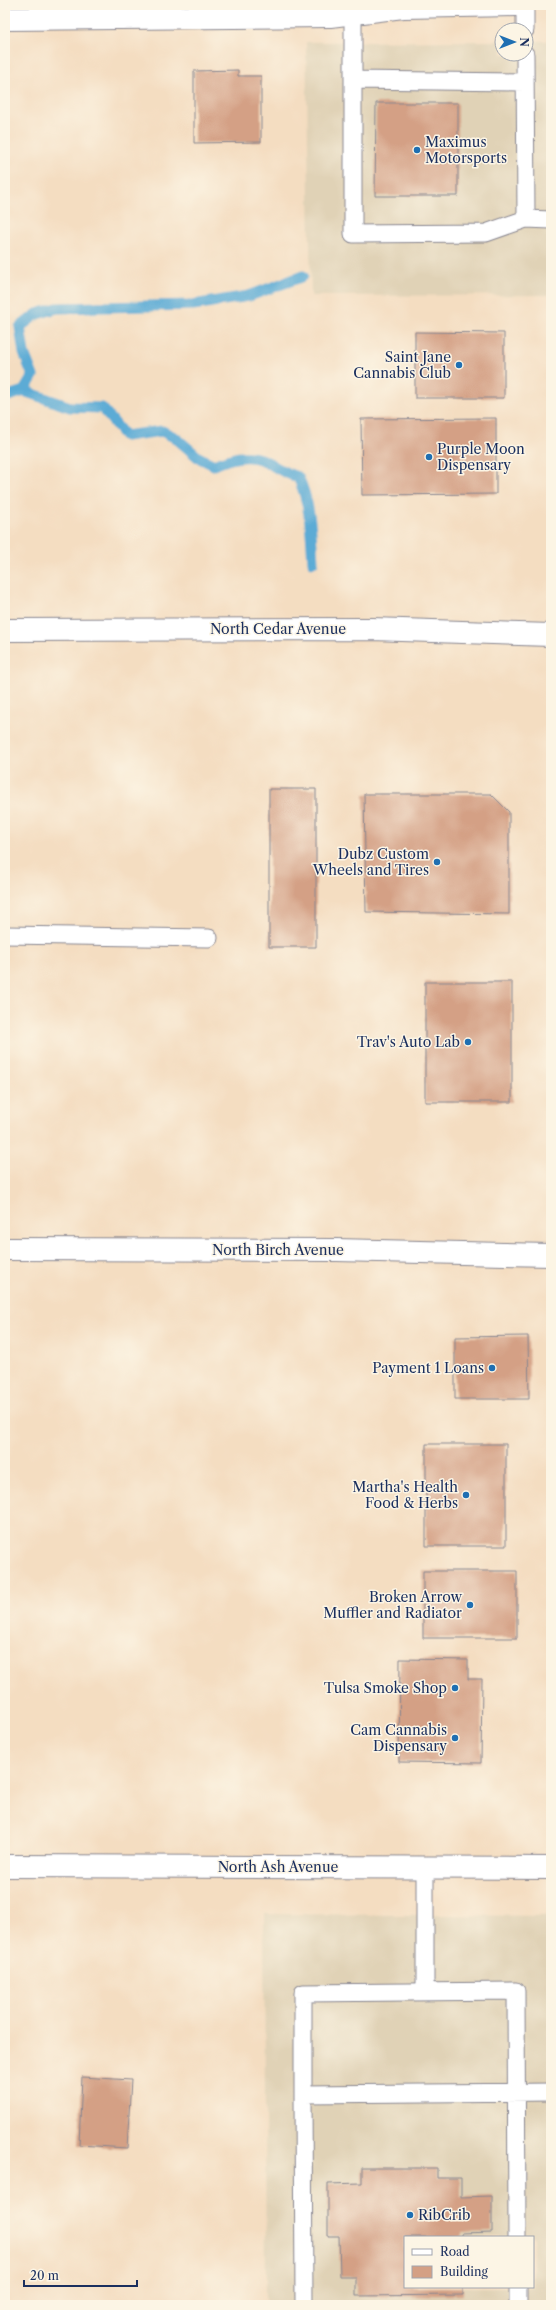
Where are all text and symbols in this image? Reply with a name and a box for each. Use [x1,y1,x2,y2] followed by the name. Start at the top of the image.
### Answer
[494,22,534,62] north arrow
[517,37,531,47] text: N
[425,133,507,167] place label: Maximus Motorsports
[412,145,422,155] marker: Maximus Motorsports
[353,348,451,382] place label: Saint Jane Cannabis Club
[454,360,464,370] marker: Saint Jane Cannabis Club
[437,440,525,474] place label: Purple Moon Dispensary
[424,452,434,462] marker: Purple Moon Dispensary
[210,620,346,638] street label: North Cedar Avenue
[312,845,429,879] place label: Dubz Custom Wheels and Tires
[432,857,442,867] marker: Dubz Custom Wheels and Tires
[357,1033,460,1051] place label: Trav's Auto Lab
[463,1037,473,1047] marker: Trav's Auto Lab
[212,1241,344,1259] street label: North Birch Avenue
[372,1359,484,1377] place label: Payment 1 Loans
[487,1363,497,1373] marker: Payment 1 Loans
[352,1478,458,1512] place label: Martha's Health Food & Herbs
[461,1490,471,1500] marker: Martha's Health Food & Herbs
[323,1588,462,1622] place label: Broken Arrow Muffler and Radiator
[465,1600,475,1610] marker: Broken Arrow Muffler and Radiator
[324,1679,447,1697] place label: Tulsa Smoke Shop
[450,1683,460,1693] marker: Tulsa Smoke Shop
[350,1721,447,1755] place label: Cam Cannabis Dispensary
[450,1733,460,1743] marker: Cam Cannabis Dispensary
[218,1858,339,1876] street label: North Ash Avenue
[418,2206,470,2224] place label: RibCrib
[405,2210,415,2220] marker: RibCrib
[404,2236,534,2288] legend
[440,2244,470,2259] text: Road
[24,2262,137,2288] scale bar
[440,2264,488,2279] text: Building
[30,2268,59,2283] text: 20 m

